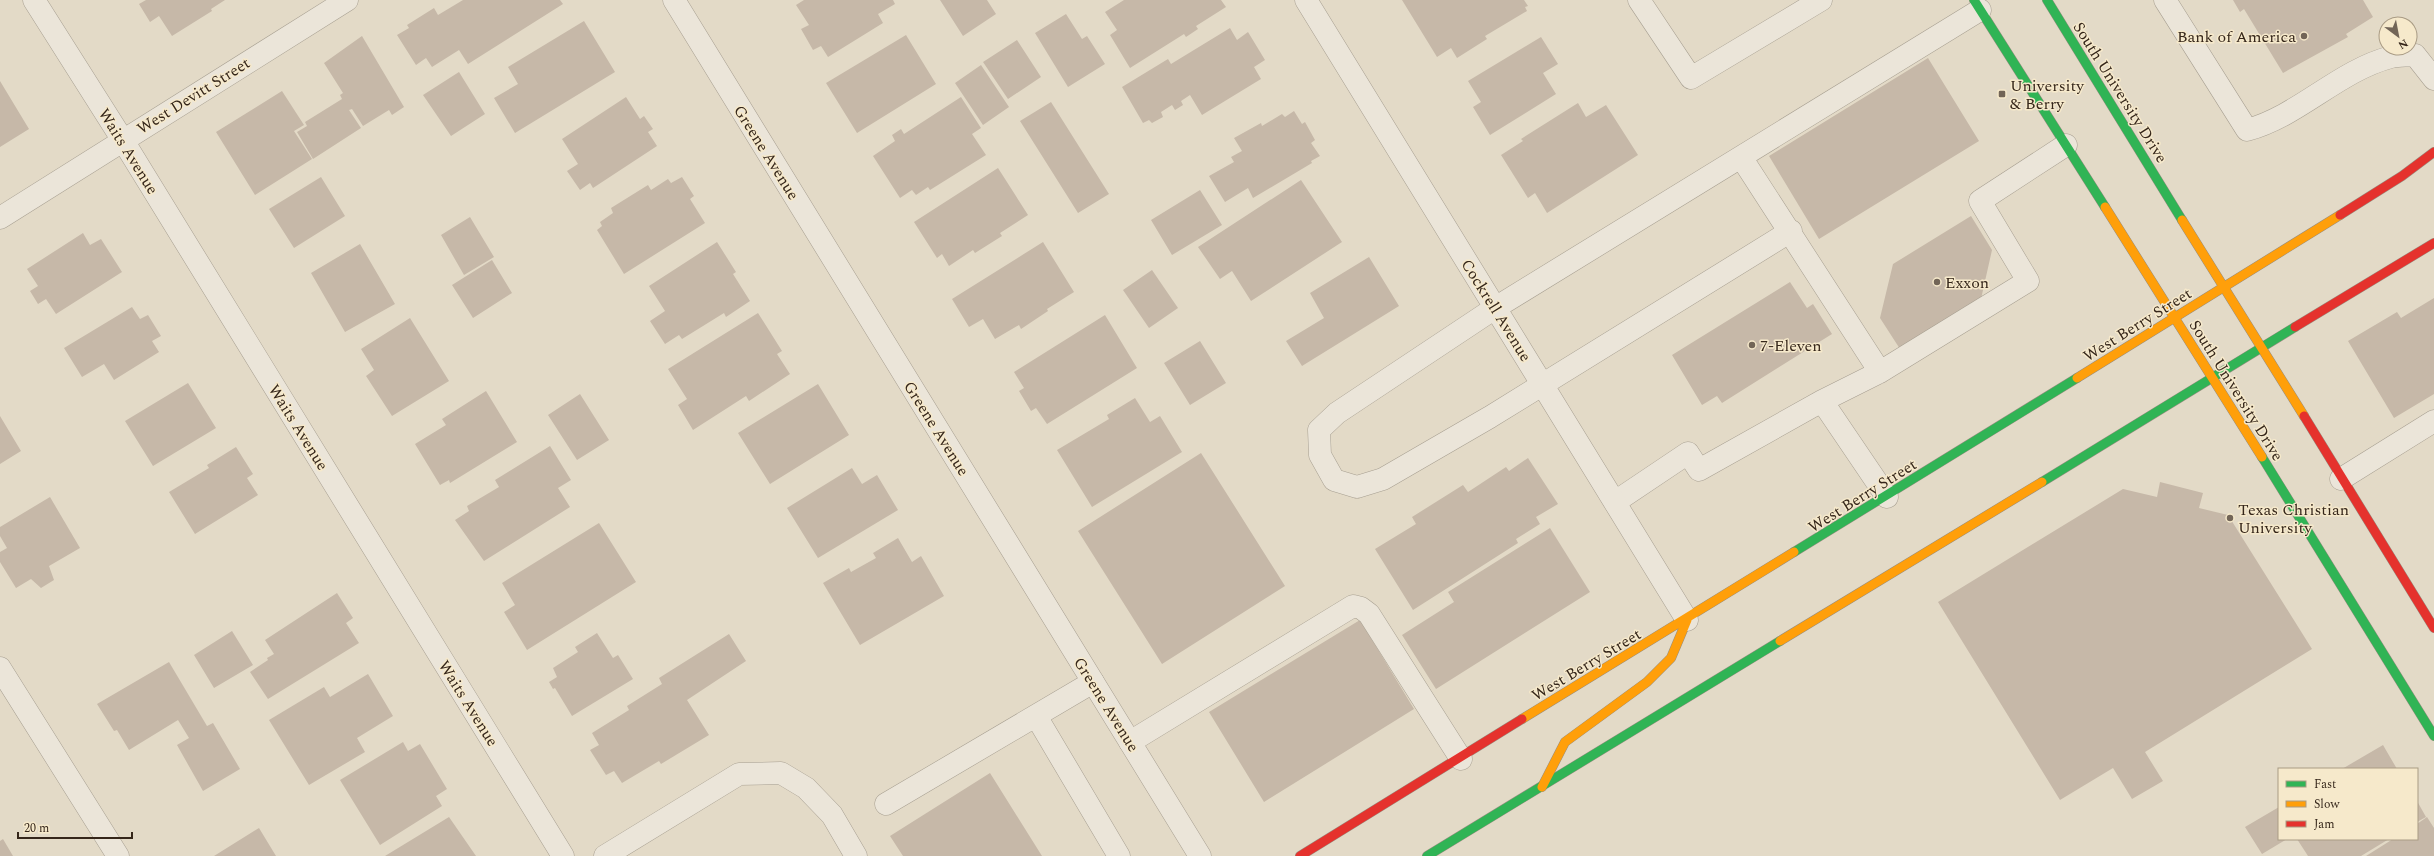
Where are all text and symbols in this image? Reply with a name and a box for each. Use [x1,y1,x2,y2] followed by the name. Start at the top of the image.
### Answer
[2378,16,2418,56] north arrow
[2067,17,2173,168] street label: South University Drive
[2177,25,2296,49] place label: Bank of America
[2299,31,2309,41] marker: Bank of America
[2395,34,2411,54] text: N
[132,51,255,140] street label: West Devitt Street
[2010,74,2085,116] place label: University & Berry
[1997,89,2007,99] marker: University & Berry
[727,100,805,205] street label: Greene Avenue
[92,104,164,199] street label: Waits Avenue
[1455,254,1537,367] street label: Cockrell Avenue
[1945,271,1989,295] place label: Exxon
[1932,277,1942,287] marker: Exxon
[2078,282,2197,368] street label: West Berry Street
[2183,315,2289,466] street label: South University Drive
[1760,334,1822,358] place label: 7-Eleven
[1747,340,1757,350] marker: 7-Eleven
[897,376,975,481] street label: Greene Avenue
[262,380,334,475] street label: Waits Avenue
[1803,453,1922,539] street label: West Berry Street
[2238,498,2349,540] place label: Texas Christian University
[2225,513,2235,523] marker: Texas Christian University
[1527,622,1646,707] street label: West Berry Street
[1067,652,1145,757] street label: Greene Avenue
[432,656,504,751] street label: Waits Avenue
[2278,768,2418,840] legend
[2314,775,2336,794] text: Fast
[2314,795,2340,814] text: Slow
[18,814,132,840] scale bar
[2314,815,2335,834] text: Jam
[24,819,49,838] text: 20 m

